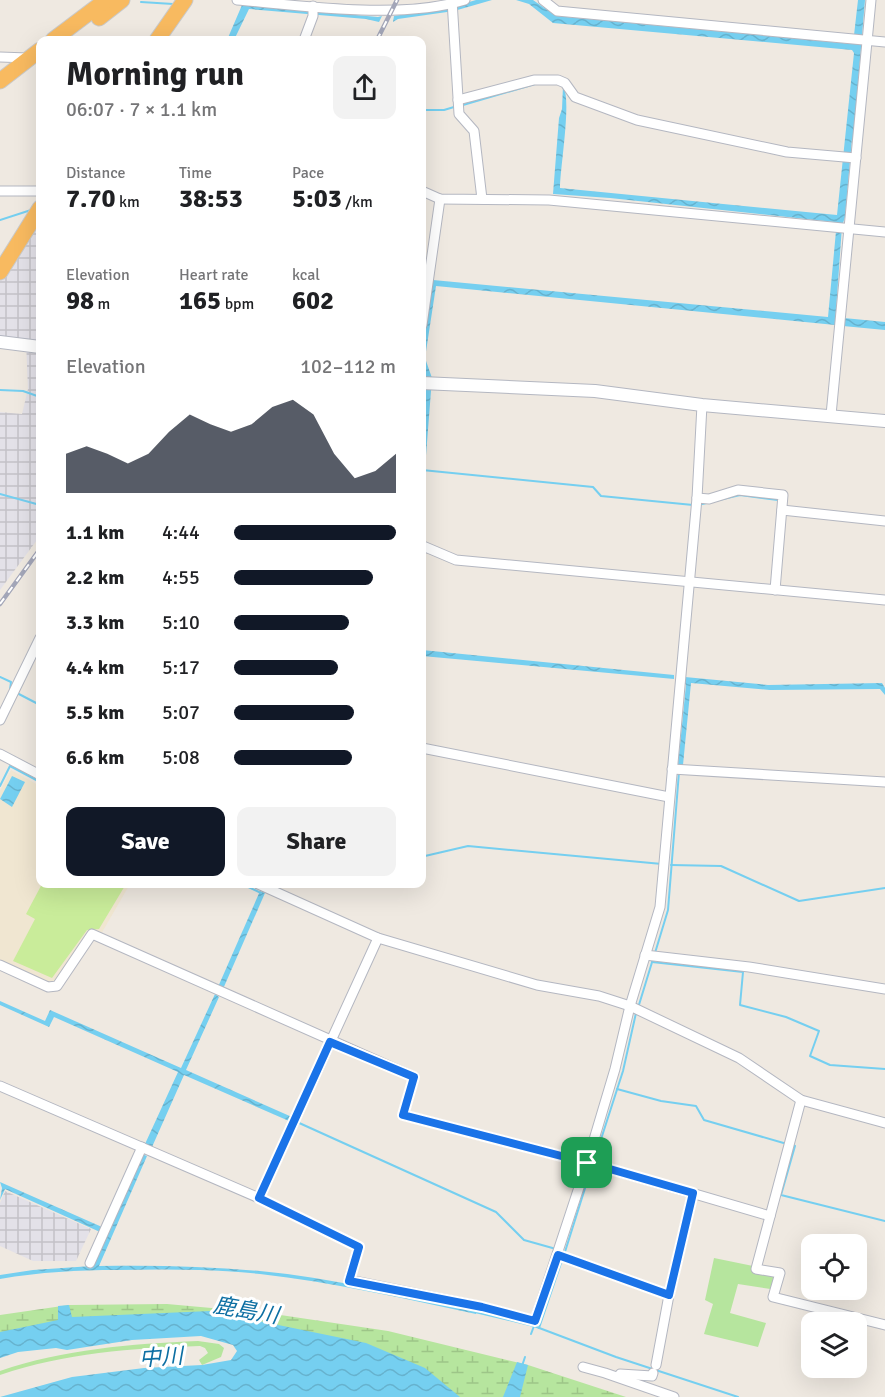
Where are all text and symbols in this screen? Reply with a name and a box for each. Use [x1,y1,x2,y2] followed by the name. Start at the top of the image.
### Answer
[66,54,244,95] text: Morning run
[333,56,396,119] button: share
[66,97,217,122] text: 06:07 · 7 × 1.1 km
[66,163,126,183] text: Distance
[179,163,212,183] text: Time
[292,163,324,183] text: Pace
[66,183,116,215] text: 7.70
[179,183,243,215] text: 38:53
[292,183,342,215] text: 5:03
[116,192,140,212] text: km
[342,192,373,212] text: /km
[66,265,130,285] text: Elevation
[179,265,248,285] text: Heart rate
[292,265,320,285] text: kcal
[66,285,94,317] text: 98
[179,285,221,317] text: 165
[292,285,334,317] text: 602
[94,294,110,314] text: m
[221,294,254,314] text: bpm
[66,354,146,379] text: Elevation
[300,354,396,379] text: 102–112 m
[66,520,124,545] text: 1.1 km
[162,520,200,545] text: 4:44
[66,565,124,590] text: 2.2 km
[162,565,200,590] text: 4:55
[66,610,124,635] text: 3.3 km
[162,610,200,635] text: 5:10
[66,655,124,680] text: 4.4 km
[162,655,200,680] text: 5:17
[66,700,124,725] text: 5.5 km
[162,700,200,725] text: 5:07
[66,745,124,770] text: 6.6 km
[162,745,200,770] text: 5:08
[66,807,225,876] button: Save
[237,807,396,876] button: Share
[561,1137,612,1188] pin
[570,1146,603,1179] icon: arrive
[801,1234,867,1378] map controls
[801,1234,867,1300] button: locate
[211,1291,283,1329] water label: 鹿島川
[801,1312,867,1378] button: layers
[138,1342,186,1372] water label: 中川

